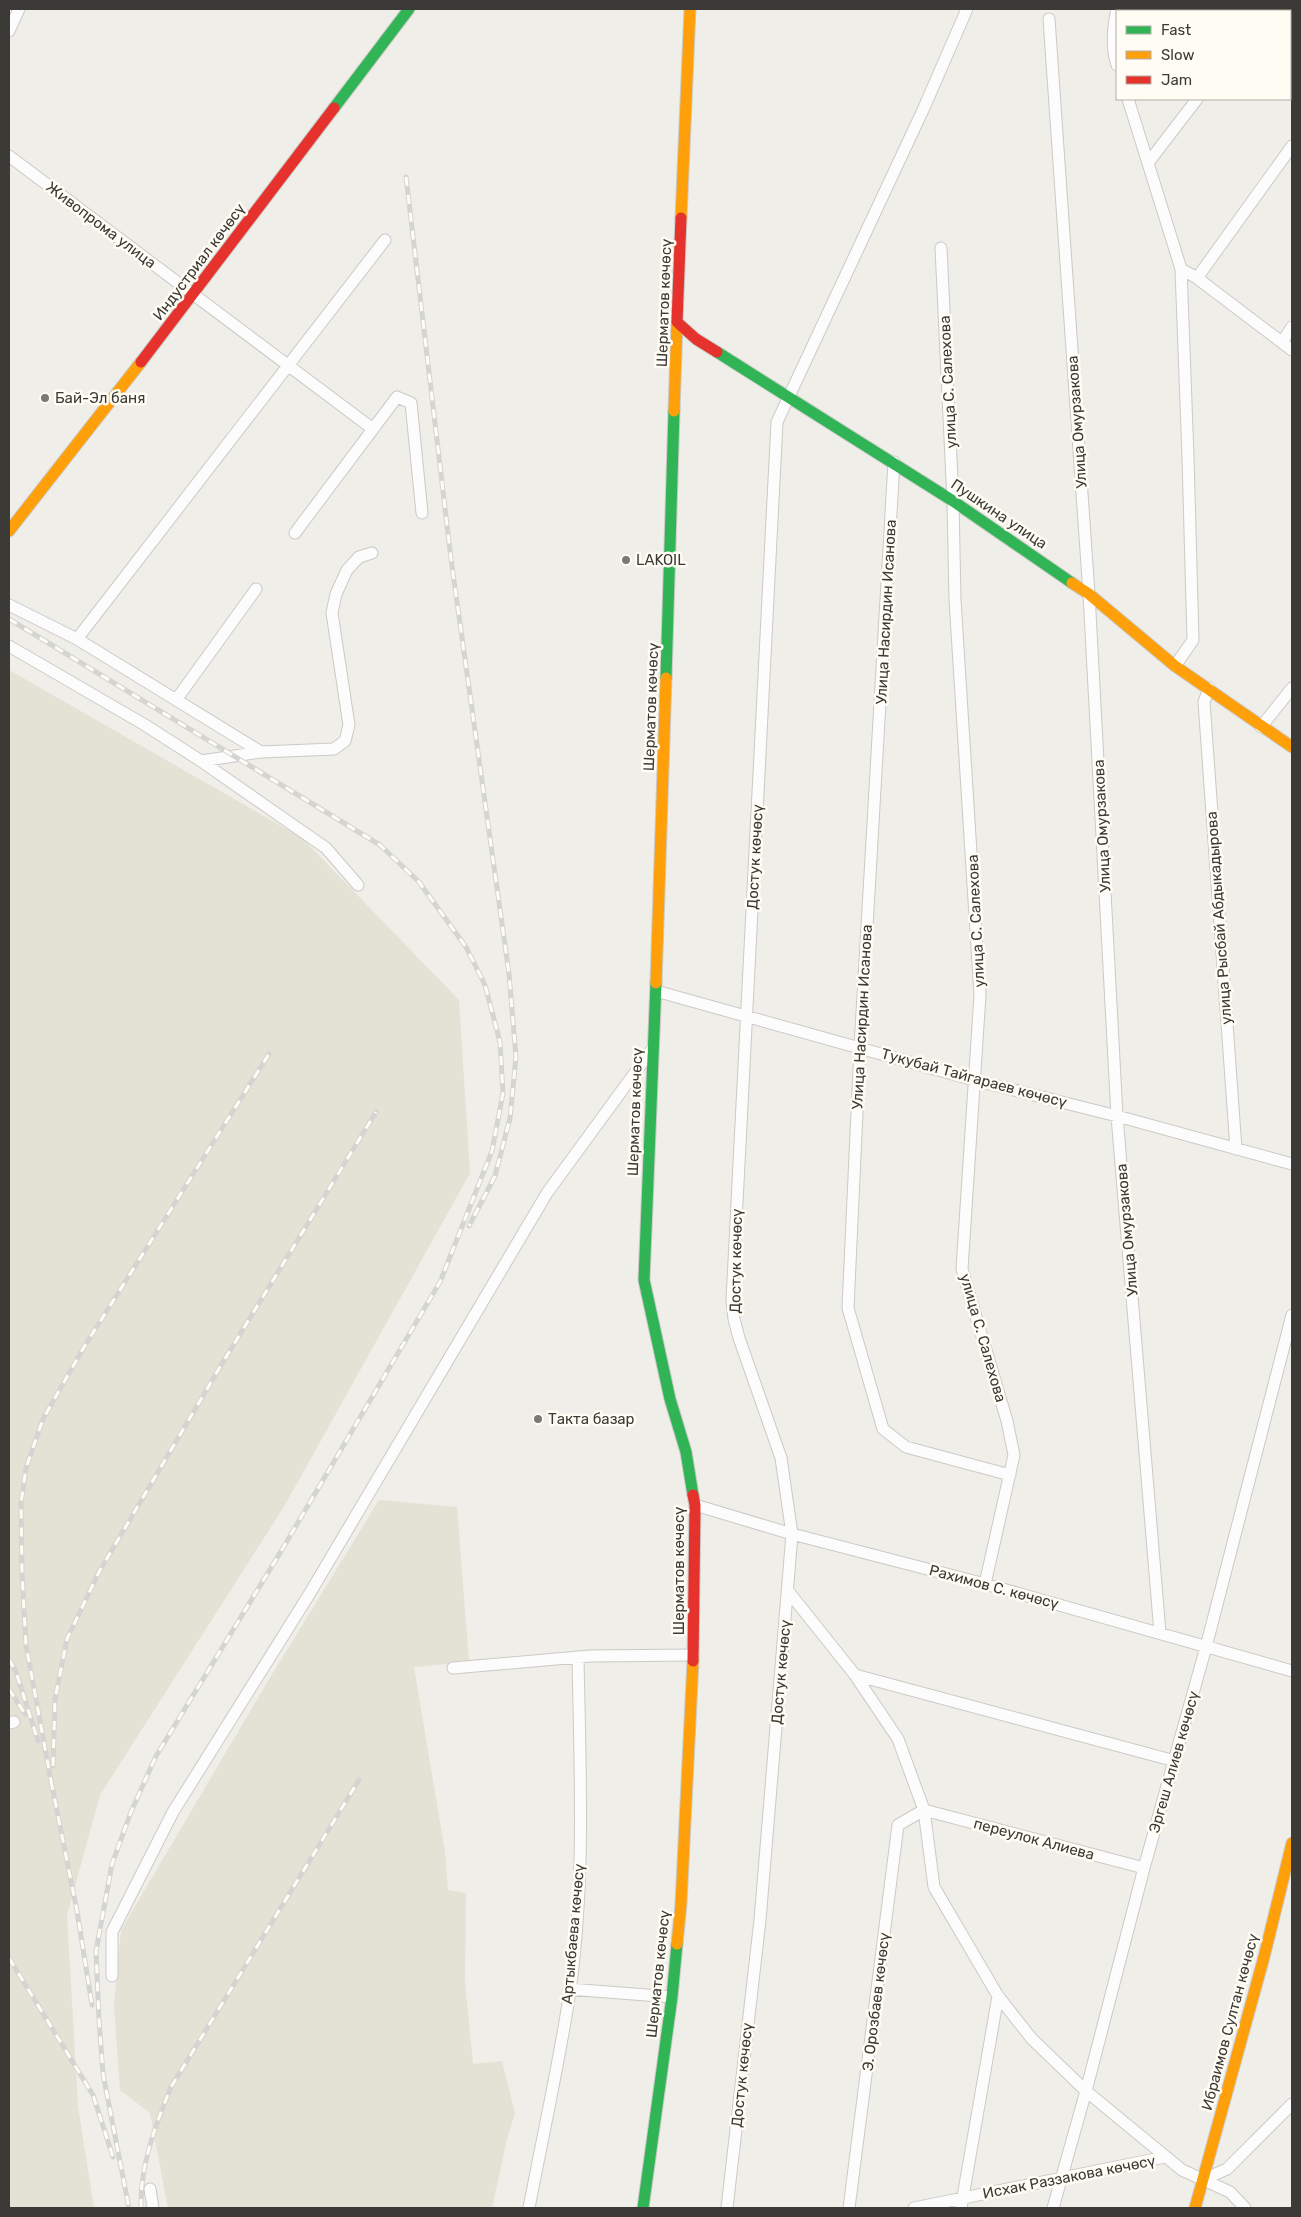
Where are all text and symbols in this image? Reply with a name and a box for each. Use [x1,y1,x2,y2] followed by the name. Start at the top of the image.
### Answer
[1116,10,1291,100] legend
[1161,21,1191,39] text: Fast
[1161,46,1194,64] text: Slow
[1161,71,1192,89] text: Jam
[43,178,159,272] street label: Живопрома улица
[149,200,249,324] street label: Индустриал көчөсү
[653,239,675,367] street label: Шерматов көчөсү
[936,315,960,449] street label: улица С. Салехова
[1063,355,1091,489] street label: Улица Омурзакова
[55,389,145,407] place label: Бай-Эл баня
[39,392,51,404] marker: Бай-Эл баня
[947,475,1051,553] street label: Пушкина улица
[872,519,900,705] street label: Улица Насирдин Исанова
[636,551,686,569] place label: LAKOIL
[620,554,632,566] marker: LAKOIL
[640,643,662,771] street label: Шерматов көчөсү
[1090,759,1114,893] street label: Улица Омурзакова
[743,804,767,910] street label: Достук көчөсү
[1203,811,1235,1025] street label: улица Рысбай Абдыкадырова
[964,854,988,988] street label: улица С. Салехова
[848,924,876,1110] street label: Улица Насирдин Исанова
[879,1045,1069,1111] street label: Тукубай Тайгараев көчөсү
[624,1048,646,1176] street label: Шерматов көчөсү
[1112,1163,1142,1297] street label: Улица Омурзакова
[726,1208,746,1314] street label: Достук көчөсү
[956,1272,1010,1404] street label: улица С. Салехова
[548,1410,635,1428] place label: Такта базар
[532,1413,544,1425] marker: Такта базар
[670,1507,688,1635] street label: Шерматов көчөсү
[927,1561,1061,1613] street label: Рахимов С. көчөсү
[767,1619,795,1725] street label: Достук көчөсү
[1145,1689,1203,1835] street label: Эргеш Алиев көчөсү
[972,1814,1096,1864] street label: переулок Алиева
[558,1863,588,2005] street label: Артыкбаева көчөсү
[642,1909,674,2039] street label: Шерматов көчөсү
[859,1932,893,2072] street label: Э. Орозбаев көчөсү
[1198,1932,1262,2112] street label: Ибраимов Султан көчөсү
[728,2022,756,2128] street label: Достук көчөсү
[981,2151,1157,2203] street label: Исхак Раззакова көчөсү

